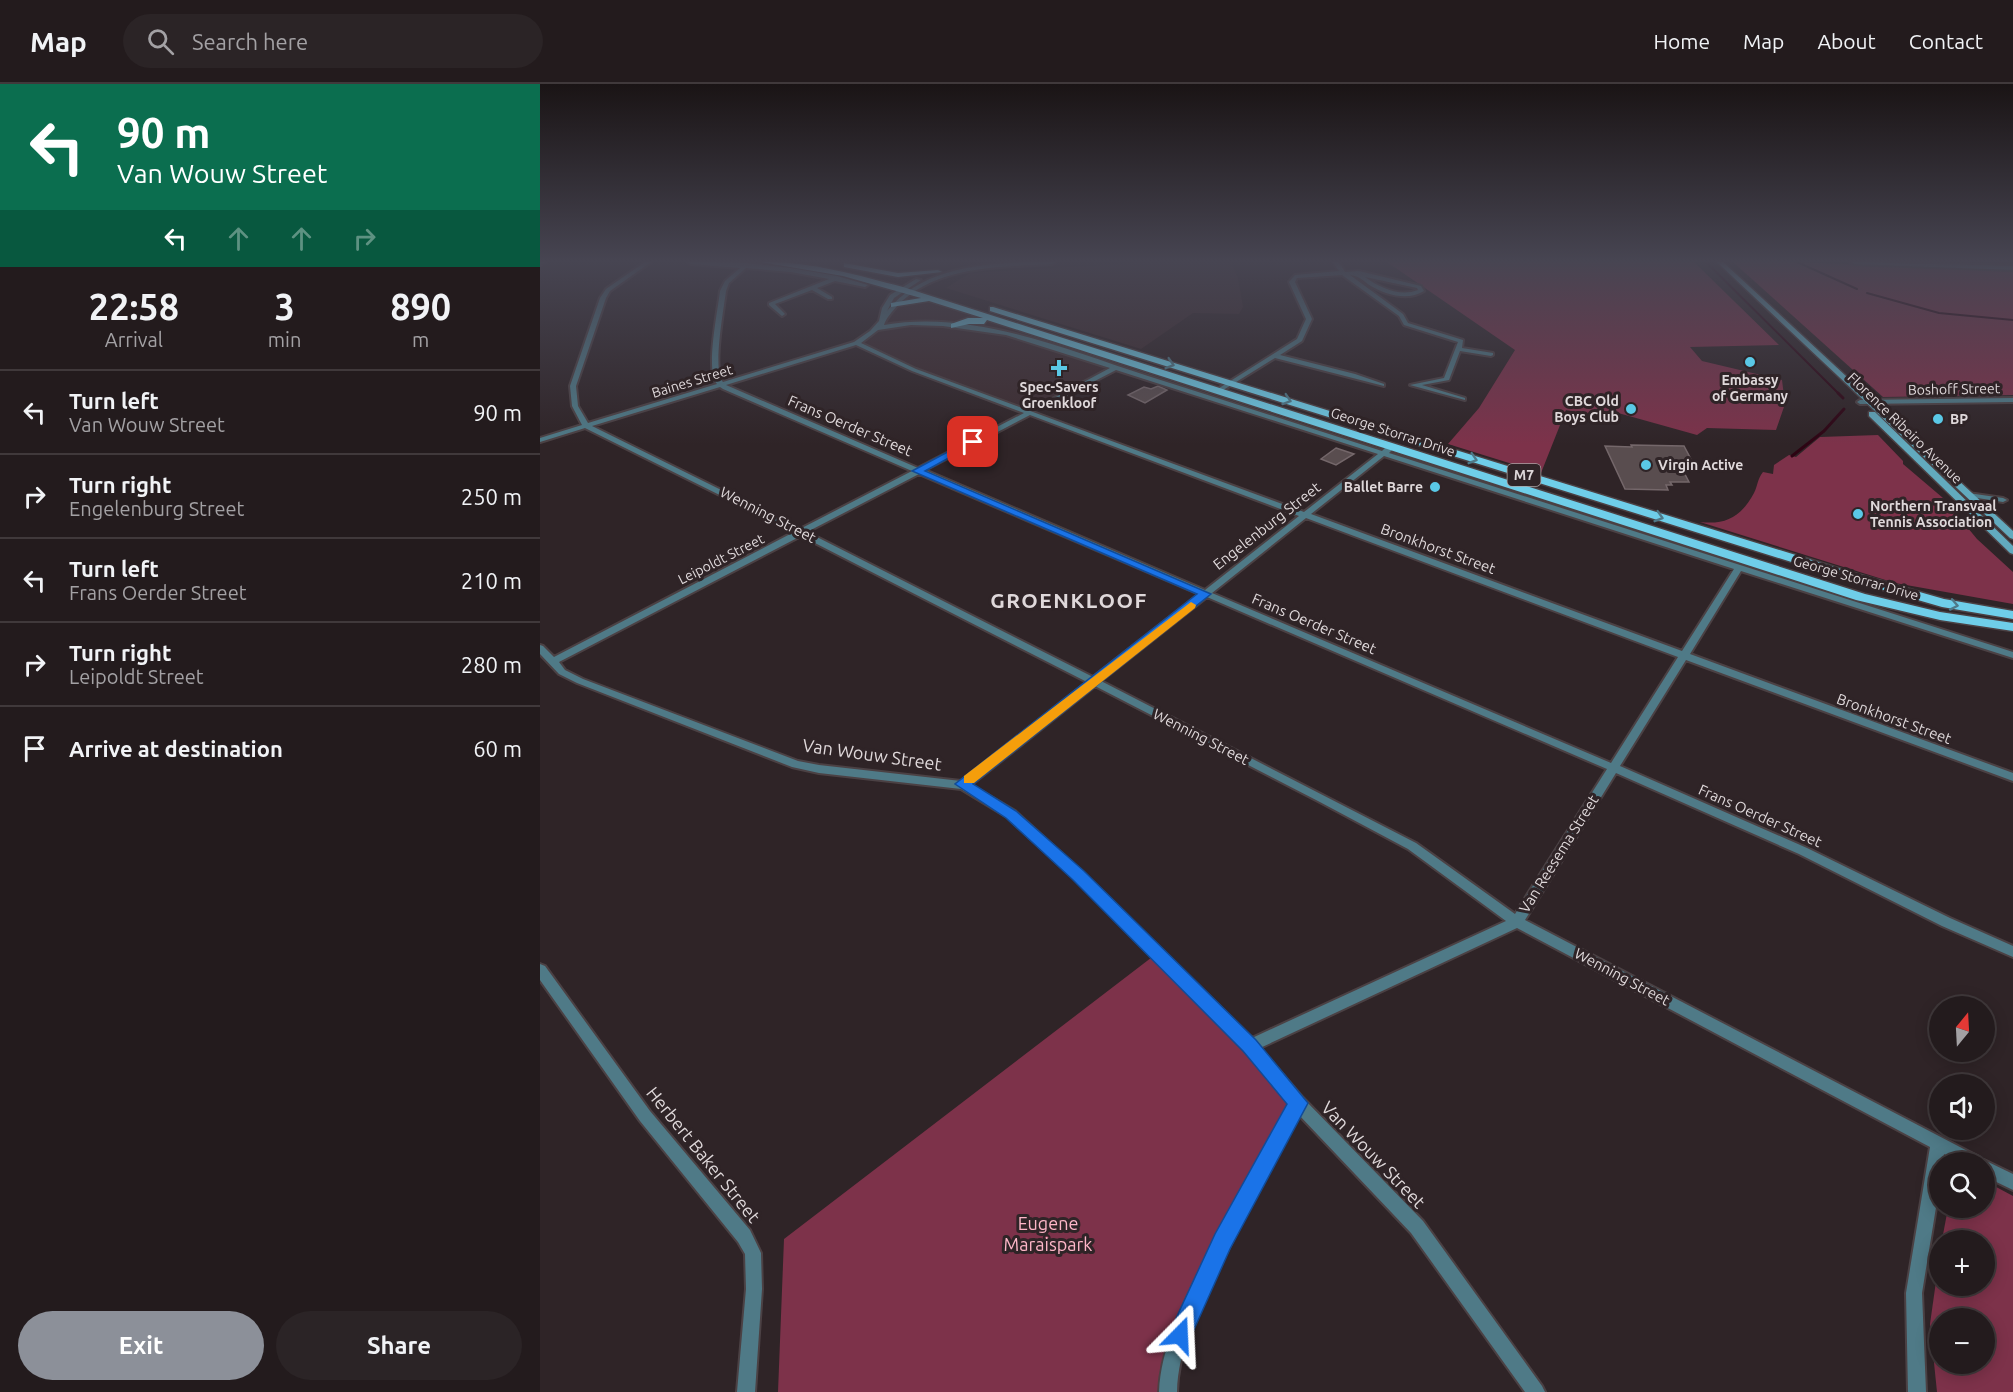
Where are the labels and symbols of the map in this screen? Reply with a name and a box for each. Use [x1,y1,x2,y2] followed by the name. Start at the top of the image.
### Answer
[1743,355,1757,369] marker: Embassy of Germany
[1164,357,1175,369] one-way arrow
[1050,359,1068,377] marker: Spec-Savers Groenkloof
[650,361,735,401] street label: Baines Street
[1844,369,1966,487] street label: Florence Ribeiro Avenue
[1712,372,1789,404] place label: Embassy of Germany
[1020,379,1099,411] place label: Spec-Savers Groenkloof
[1908,380,2001,398] street label: Boshoff Street
[786,392,915,459] street label: Frans Oerder Street
[1281,393,1292,405] one-way arrow
[1554,393,1619,425] place label: CBC Old Boys Club
[1624,402,1638,416] marker: CBC Old Boys Club
[1329,404,1457,460] street label: George Storrar Drive
[1950,411,1968,427] place label: BP
[1931,412,1945,426] marker: BP
[947,416,998,467] pin
[1467,452,1478,464] one-way arrow
[1658,457,1743,473] place label: Virgin Active
[1639,458,1653,472] marker: Virgin Active
[1508,464,1540,486] road number: M7
[1210,478,1324,573] street label: Engelenburg Street
[1344,479,1423,495] place label: Ballet Barre
[1428,480,1442,494] marker: Ballet Barre
[717,483,819,546] street label: Wenning Street
[1870,498,1997,530] place label: Northern Transvaal Tennis Association
[1851,507,1865,521] marker: Northern Transvaal Tennis Association
[1653,510,1664,522] one-way arrow
[1378,520,1498,577] street label: Bronkhorst Street
[675,530,767,588] street label: Leipoldt Street
[1791,552,1921,604] street label: George Storrar Drive
[990,588,1148,612] district label: GROENKLOOF
[1250,590,1379,657] street label: Frans Oerder Street
[1949,598,1959,611] one-way arrow
[1834,690,1954,747] street label: Bronkhorst Street
[1150,705,1252,768] street label: Wenning Street
[801,734,943,774] street label: Van Wouw Street
[1696,781,1825,850] street label: Frans Oerder Street
[1515,792,1602,916] street label: Van Reesema Street
[1572,944,1673,1009] street label: Wenning Street
[1929,996,1995,1062] north arrow
[643,1083,765,1226] street label: Herbert Baker Street
[1318,1097,1430,1212] street label: Van Wouw Street
[1004,1213,1092,1254] park label: Eugene Maraispark
[1148,1303,1212,1367] position arrow

